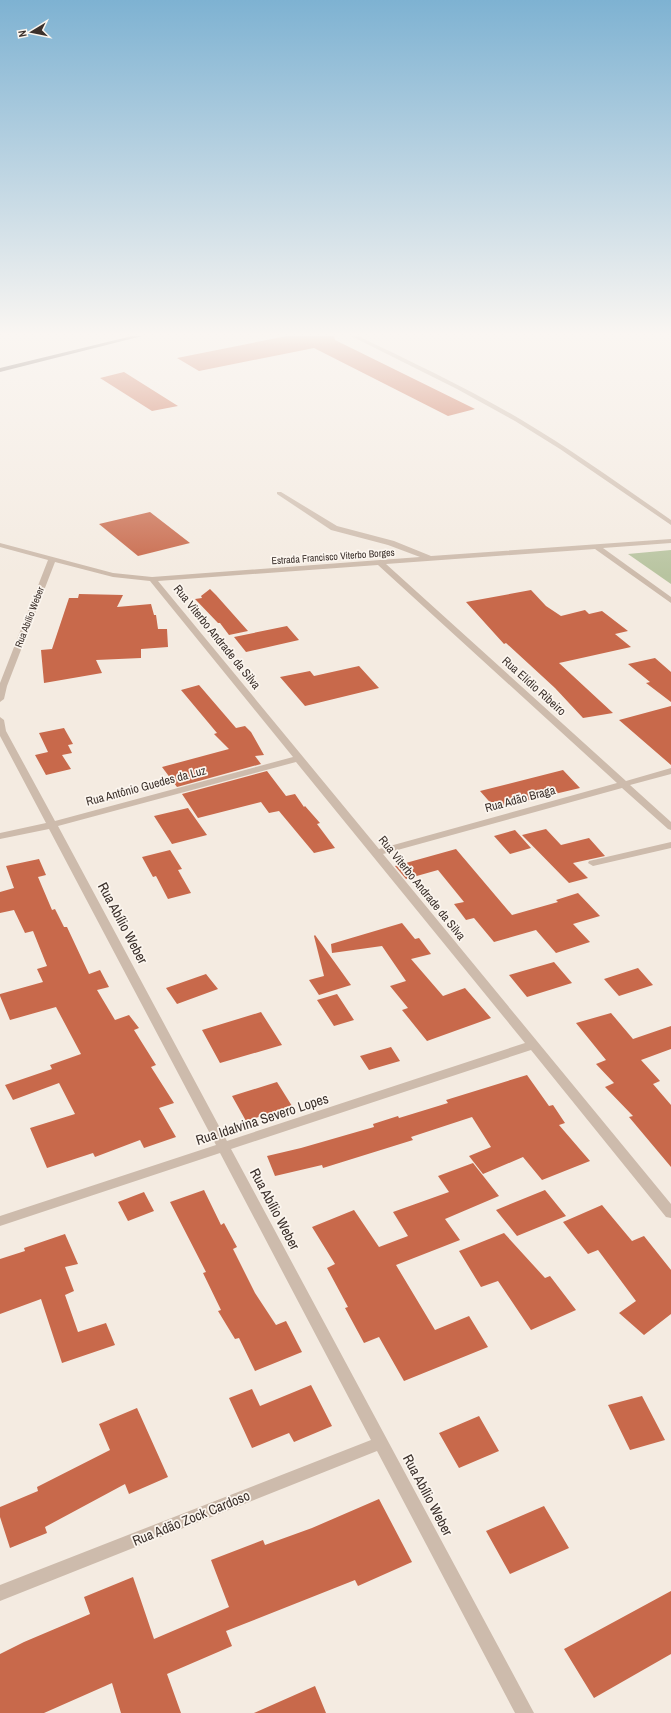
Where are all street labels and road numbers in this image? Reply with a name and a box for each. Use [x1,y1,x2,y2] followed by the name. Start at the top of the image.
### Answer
[271,546,395,567] street label: Estrada Francisco Viterbo Borges
[170,581,264,693] street label: Rua Viterbo Andrade da Silva
[12,585,47,649] street label: Rua Abílio Weber
[499,653,569,719] street label: Rua Elídio Ribeiro
[84,762,208,810] street label: Rua Antônio Guedes da Luz
[483,782,557,816] street label: Rua Adão Braga
[375,832,469,944] street label: Rua Viterbo Andrade da Silva
[94,879,152,967] street label: Rua Abílio Weber
[193,1089,331,1149] street label: Rua Idalvina Severo Lopes
[246,1165,304,1253] street label: Rua Abílio Weber
[399,1451,457,1539] street label: Rua Abílio Weber
[130,1486,252,1550] street label: Rua Adão Zock Cardoso

